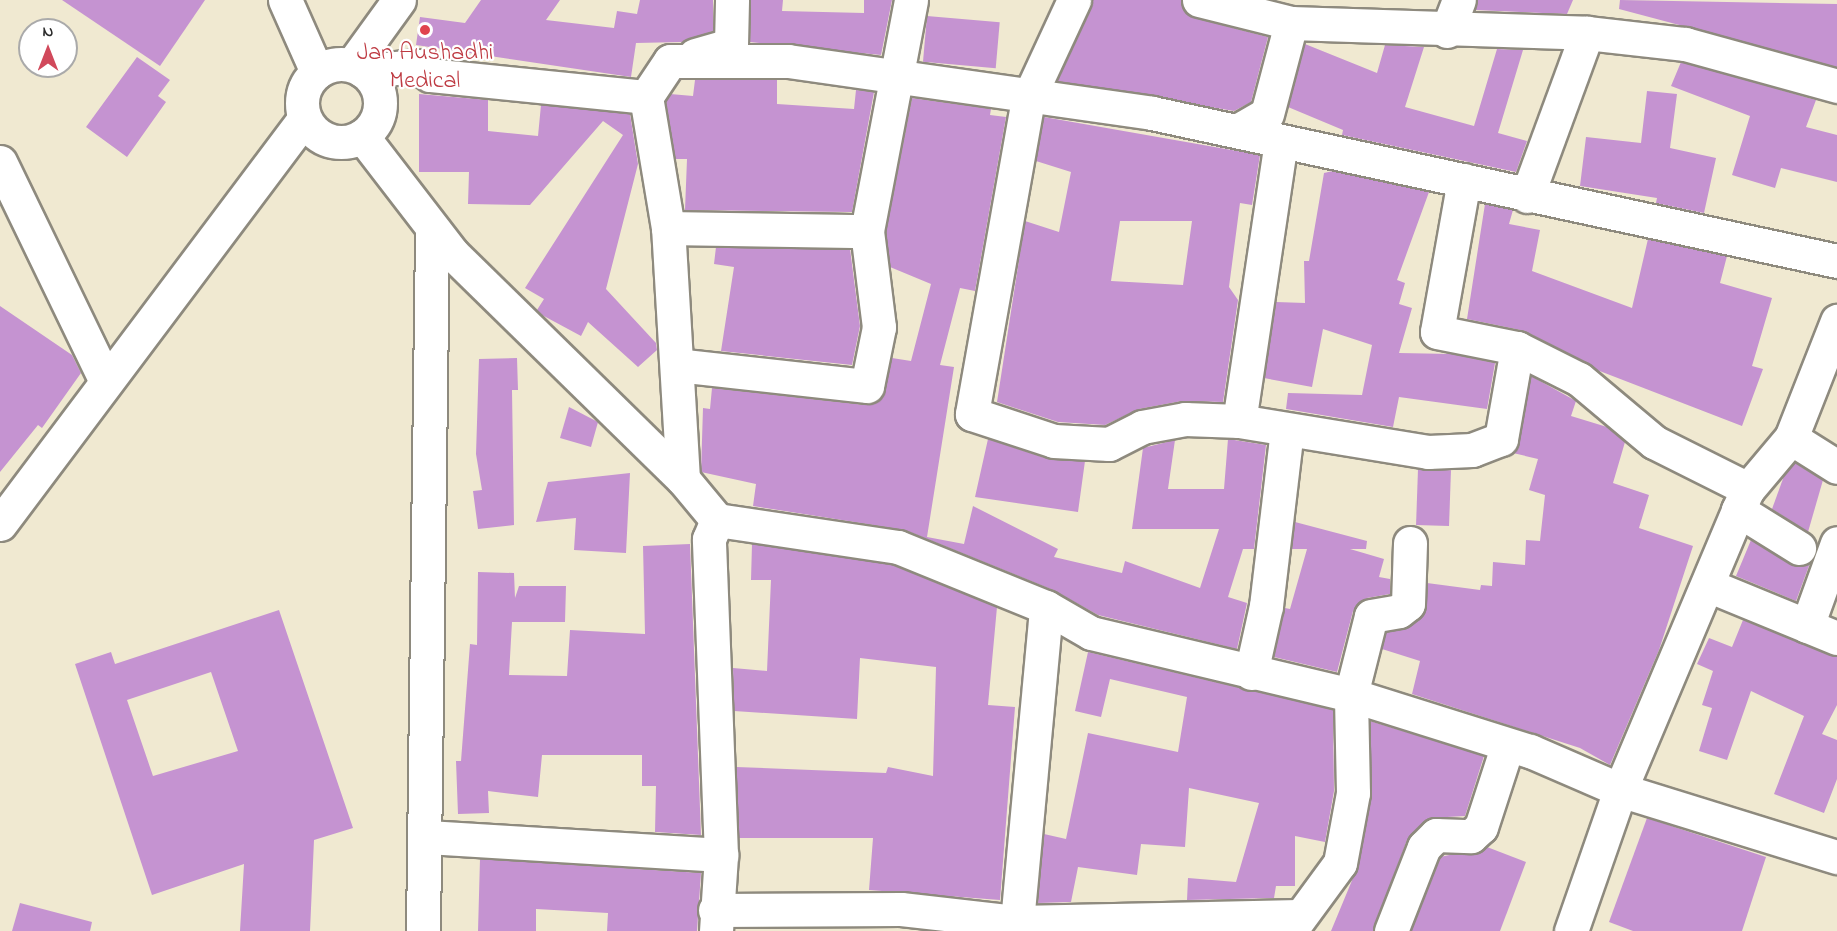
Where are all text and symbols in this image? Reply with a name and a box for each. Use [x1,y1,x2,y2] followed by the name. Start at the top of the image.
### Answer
[18,18,78,78] north arrow
[43,20,53,44] text: N
[418,23,432,37] marker: Jan Aushadhi Medical
[357,40,493,96] place label: Jan Aushadhi Medical

